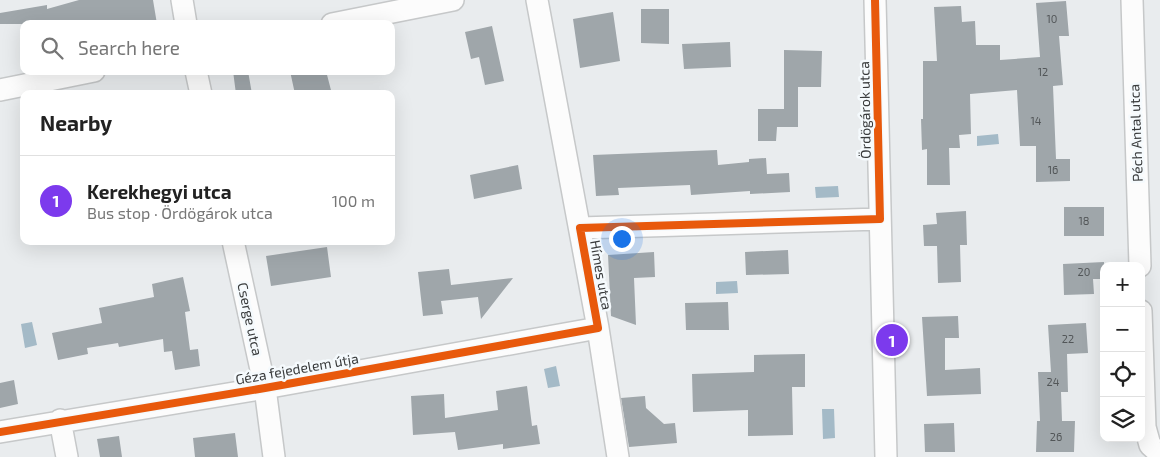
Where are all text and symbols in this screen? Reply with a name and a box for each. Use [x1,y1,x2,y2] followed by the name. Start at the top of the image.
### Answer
[1046,12,1058,25] house number: 10
[20,20,395,75] search box
[38,34,66,62] icon: search
[78,36,180,59] text: Search here
[855,61,874,159] street label: Ördögárok utca
[1038,65,1048,78] house number: 12
[1125,84,1146,182] street label: Péch Antal utca
[40,110,112,135] text: Nearby
[1030,114,1042,127] house number: 14
[1048,163,1058,176] house number: 16
[87,180,232,203] text: Kerekhegyi utca
[53,191,59,210] text: 1
[332,191,375,210] text: 100 m
[87,203,273,222] text: Bus stop · Ördögárok utca
[1078,214,1090,227] house number: 18
[609,226,635,252] your location
[587,239,616,311] street label: Hímes utca
[1100,262,1145,442] map controls
[1100,262,1145,307] button: +
[1078,265,1090,278] house number: 20
[234,281,267,357] street label: Cserge utca
[1100,307,1145,352] button: −
[876,321,908,359] pin: 1
[1062,332,1074,345] house number: 22
[234,349,360,388] street label: Géza fejedelem útja
[1100,352,1145,397] button: locate
[1047,375,1060,388] house number: 24
[1100,397,1145,442] button: layers
[1050,430,1062,443] house number: 26

